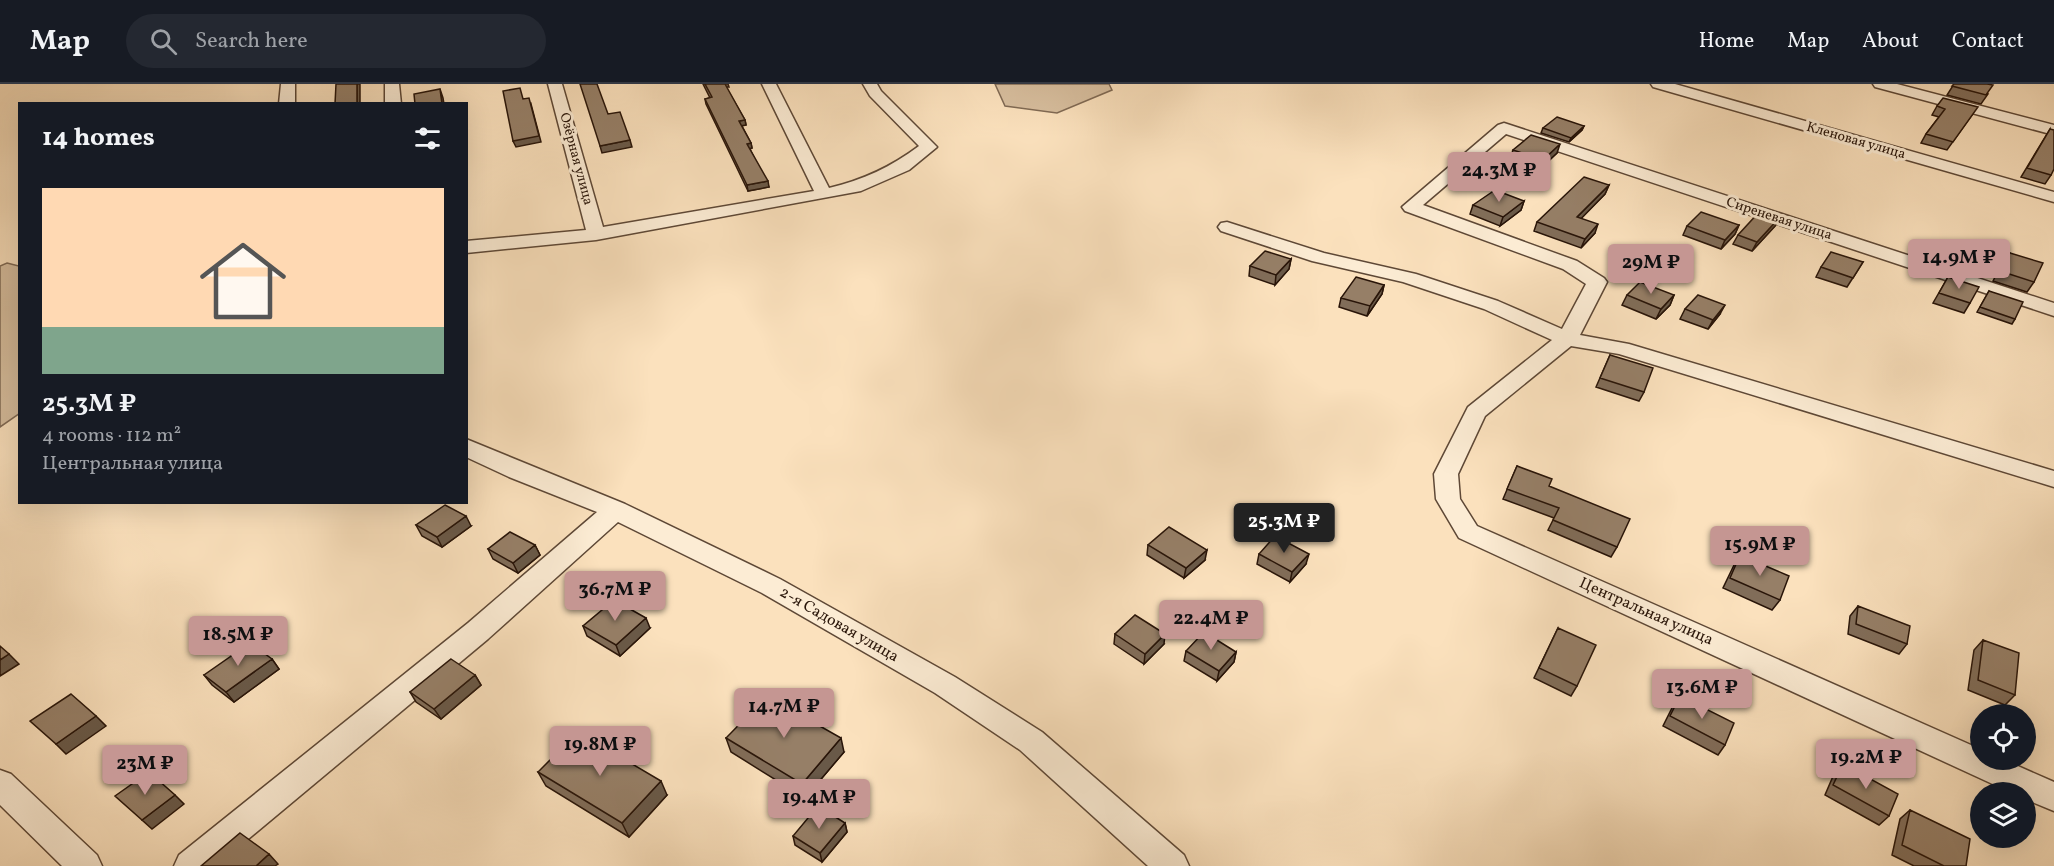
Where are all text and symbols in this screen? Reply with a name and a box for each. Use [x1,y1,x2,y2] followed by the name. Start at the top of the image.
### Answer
[126,14,546,68] search box
[30,22,90,61] text: Map
[147,25,180,58] icon: search
[195,26,308,57] text: Search here
[1699,27,1754,56] text: Home
[1787,27,1829,56] text: Map
[1862,27,1919,56] text: About
[1952,27,2024,56] text: Contact
[555,111,597,207] street label: Озёрная улица
[1804,118,1908,164] street label: Кленовая улица
[42,120,155,156] text: 14 homes
[411,122,444,155] icon: filters
[1444,152,1554,203] pin: 24.3M ₽
[1462,157,1536,185] text: 24.3M ₽
[1724,193,1834,245] street label: Сиреневая улица
[189,227,297,335] icon: home
[1904,239,2014,290] pin: 14.9M ₽
[1609,244,1693,295] pin: 29M ₽
[1922,244,1996,272] text: 14.9M ₽
[1622,249,1680,277] text: 29M ₽
[42,386,136,422] text: 25.3M ₽
[42,422,181,450] text: 4 rooms · 112 m²
[42,450,223,478] text: Центральная улица
[1229,503,1339,554] pin: 25.3M ₽
[1248,508,1320,536] text: 25.3M ₽
[1705,526,1815,577] pin: 15.9M ₽
[1724,531,1796,559] text: 15.9M ₽
[560,571,670,622] pin: 36.7M ₽
[1575,572,1717,652] street label: Центральная улица
[579,576,651,604] text: 36.7M ₽
[775,582,903,668] street label: 2-я Садовая улица
[1156,600,1266,651] pin: 22.4M ₽
[1173,605,1249,633] text: 22.4M ₽
[183,616,293,667] pin: 18.5M ₽
[203,621,273,649] text: 18.5M ₽
[1647,669,1757,720] pin: 13.6M ₽
[1666,674,1738,702] text: 13.6M ₽
[729,688,839,739] pin: 14.7M ₽
[748,693,820,721] text: 14.7M ₽
[1970,704,2036,848] map controls
[1970,704,2036,770] button: locate
[545,726,655,777] pin: 19.8M ₽
[564,731,636,759] text: 19.8M ₽
[1811,739,1921,790] pin: 19.2M ₽
[1830,744,1902,772] text: 19.2M ₽
[103,745,187,796] pin: 23M ₽
[116,750,174,778] text: 23M ₽
[764,779,874,830] pin: 19.4M ₽
[1970,782,2036,848] button: layers
[782,784,856,812] text: 19.4M ₽

